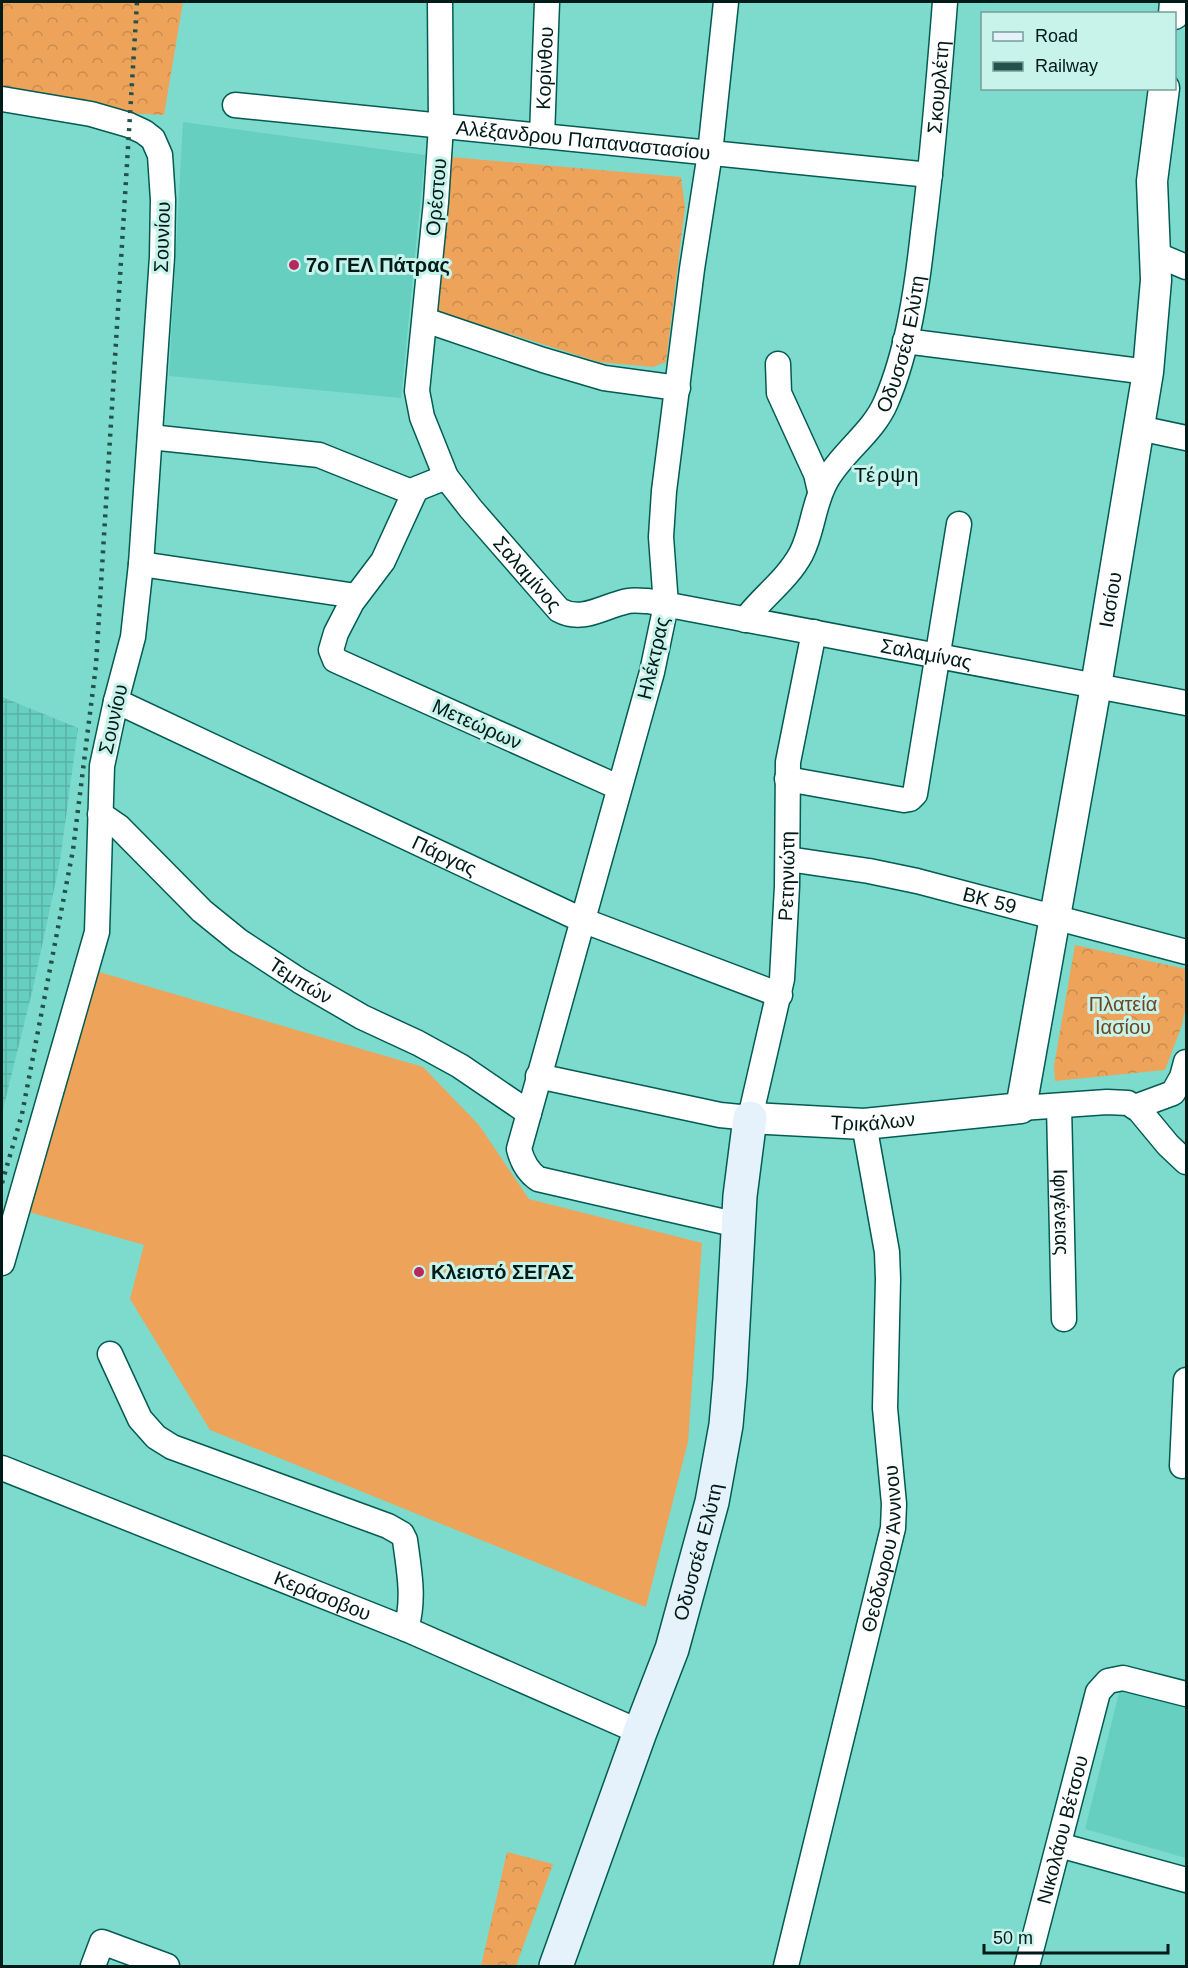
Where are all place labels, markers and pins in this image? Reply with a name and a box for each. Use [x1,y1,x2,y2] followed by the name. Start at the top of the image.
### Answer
[306,254,450,276] place label: 7ο ΓΕΛ Πάτρας
[287,258,301,272] marker: 7ο ΓΕΛ Πάτρας
[431,1261,574,1283] place label: Κλειστό ΣΕΓΑΣ
[412,1265,426,1279] marker: Κλειστό ΣΕΓΑΣ

